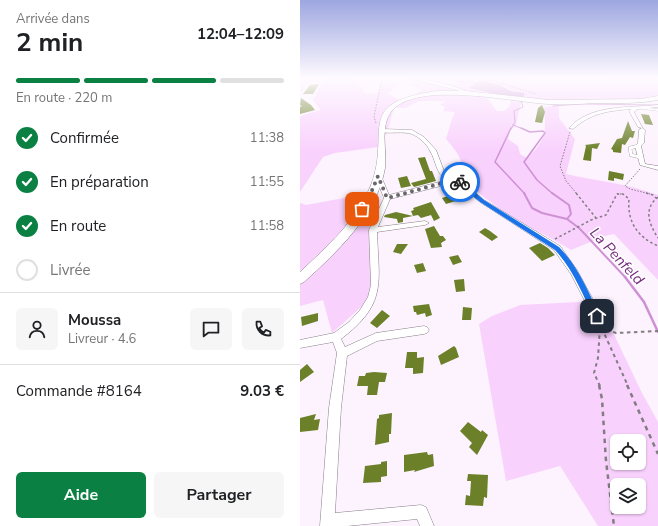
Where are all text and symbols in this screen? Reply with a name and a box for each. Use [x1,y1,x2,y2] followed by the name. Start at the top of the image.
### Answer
[16,10,90,28] text: Arrivée dans
[197,24,284,44] text: 12:04–12:09
[16,25,83,60] text: 2 min
[16,89,112,107] text: En route · 220 m
[16,127,38,149] icon: check
[50,128,119,148] text: Confirmée
[250,129,284,147] text: 11:38
[440,162,480,202] courier
[16,171,38,193] icon: check
[449,171,471,193] icon: bike
[50,172,149,192] text: En préparation
[250,173,284,191] text: 11:55
[345,192,379,226] pin
[351,198,373,220] icon: bag
[16,215,38,237] icon: check
[50,216,106,236] text: En route
[250,217,284,235] text: 11:58
[585,223,649,289] water label: La Penfeld
[50,260,91,280] text: Livrée
[580,299,614,333] pin
[586,305,608,327] icon: home
[16,308,58,350] button: person
[190,308,232,350] button: chat
[242,308,284,350] button: phone
[68,310,121,330] text: Moussa
[68,330,136,348] text: Livreur · 4.6
[16,381,142,401] text: Commande #8164
[240,381,284,401] text: 9.03 €
[610,434,646,514] map controls
[610,434,646,470] button: locate
[16,472,146,518] button: Aide
[154,472,284,518] button: Partager
[610,478,646,514] button: layers

